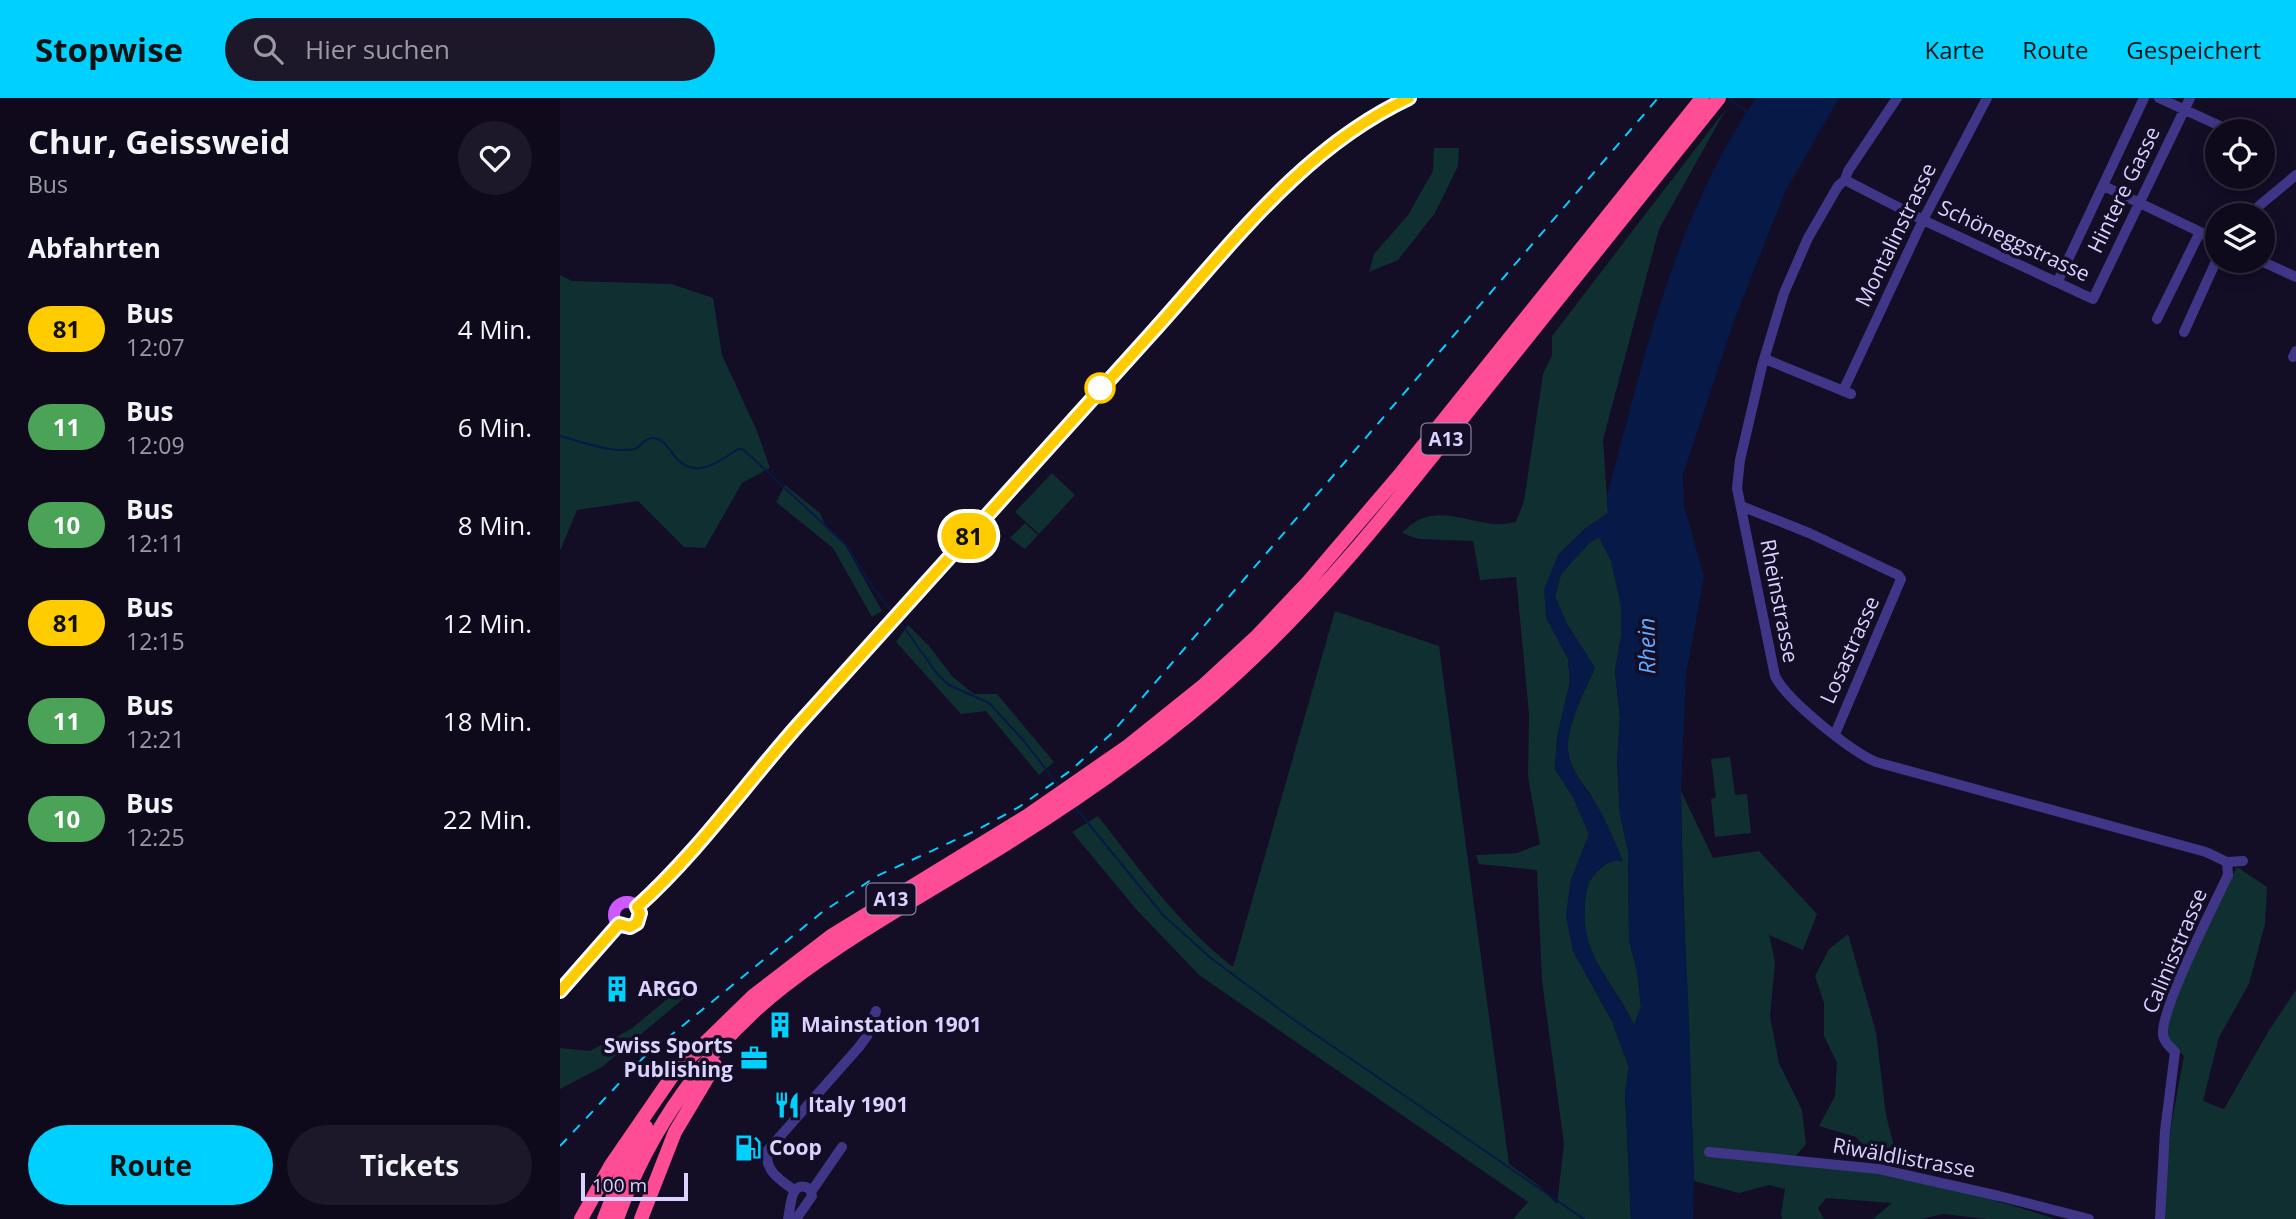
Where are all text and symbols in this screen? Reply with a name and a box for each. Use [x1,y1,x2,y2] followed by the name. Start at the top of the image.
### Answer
[225,18,715,81] search box
[35,27,183,72] text: Stopwise
[249,30,287,68] icon: search
[305,31,450,67] text: Hier suchen
[1924,33,1984,66] text: Karte
[2022,33,2088,66] text: Route
[2126,33,2261,66] text: Gespeichert
[28,119,290,164] text: Chur, Geissweid
[2205,119,2275,273] map controls
[2205,119,2275,189] button: locate
[458,121,532,195] button: heart
[2080,122,2166,257] street label: Hintere Gasse
[1848,158,1942,311] street label: Montalinstrasse
[28,168,68,200] text: Bus
[1934,193,2095,287] street label: Schöneggstrasse
[2205,203,2275,273] button: layers
[28,230,161,266] text: Abfahrten
[126,295,173,331] text: Bus
[458,311,532,347] text: 4 Min.
[53,312,80,345] text: 81
[126,331,185,363] text: 12:07
[1085,373,1115,403] unlabelled marker
[126,393,173,429] text: Bus
[458,409,532,445] text: 6 Min.
[53,410,80,443] text: 11
[1422,424,1470,454] road number: A13
[126,429,185,461] text: 12:09
[126,491,173,527] text: Bus
[458,507,532,543] text: 8 Min.
[53,508,80,541] text: 10
[938,513,1000,559] line badge: 81
[955,519,983,552] text: 81
[126,527,185,559] text: 12:11
[1754,537,1806,665] street label: Rheinstrasse
[126,589,173,625] text: Bus
[1813,591,1885,708] street label: Losastrasse
[443,605,532,641] text: 12 Min.
[53,606,80,639] text: 81
[1630,617,1662,675] water label: Rhein
[126,625,185,657] text: 12:15
[126,687,173,723] text: Bus
[443,703,532,739] text: 18 Min.
[53,704,80,737] text: 11
[126,723,185,755] text: 12:21
[126,785,173,821] text: Bus
[443,801,532,837] text: 22 Min.
[53,802,80,835] text: 10
[126,821,185,853] text: 12:25
[866,884,916,914] road number: A13
[2135,884,2213,1017] street label: Calinisstrasse
[602,974,632,1004] building icon: ARGO
[638,974,698,1002] place label: ARGO
[765,1010,795,1040] building icon: Mainstation 1901
[801,1010,982,1038] place label: Mainstation 1901
[604,1031,733,1083] place label: Swiss Sports Publishing
[739,1043,769,1073] office icon: Swiss Sports Publishing
[772,1090,802,1120] restaurant icon: Italy 1901
[808,1090,909,1118] place label: Italy 1901
[28,1125,273,1205] button: Route
[287,1125,532,1205] button: Tickets
[1831,1131,1978,1183] street label: Riwäldlistrasse
[733,1133,763,1163] fuel station icon: Coop
[769,1133,822,1161] place label: Coop
[581,1170,688,1202] scale bar
[592,1172,647,1198] text: 100 m

